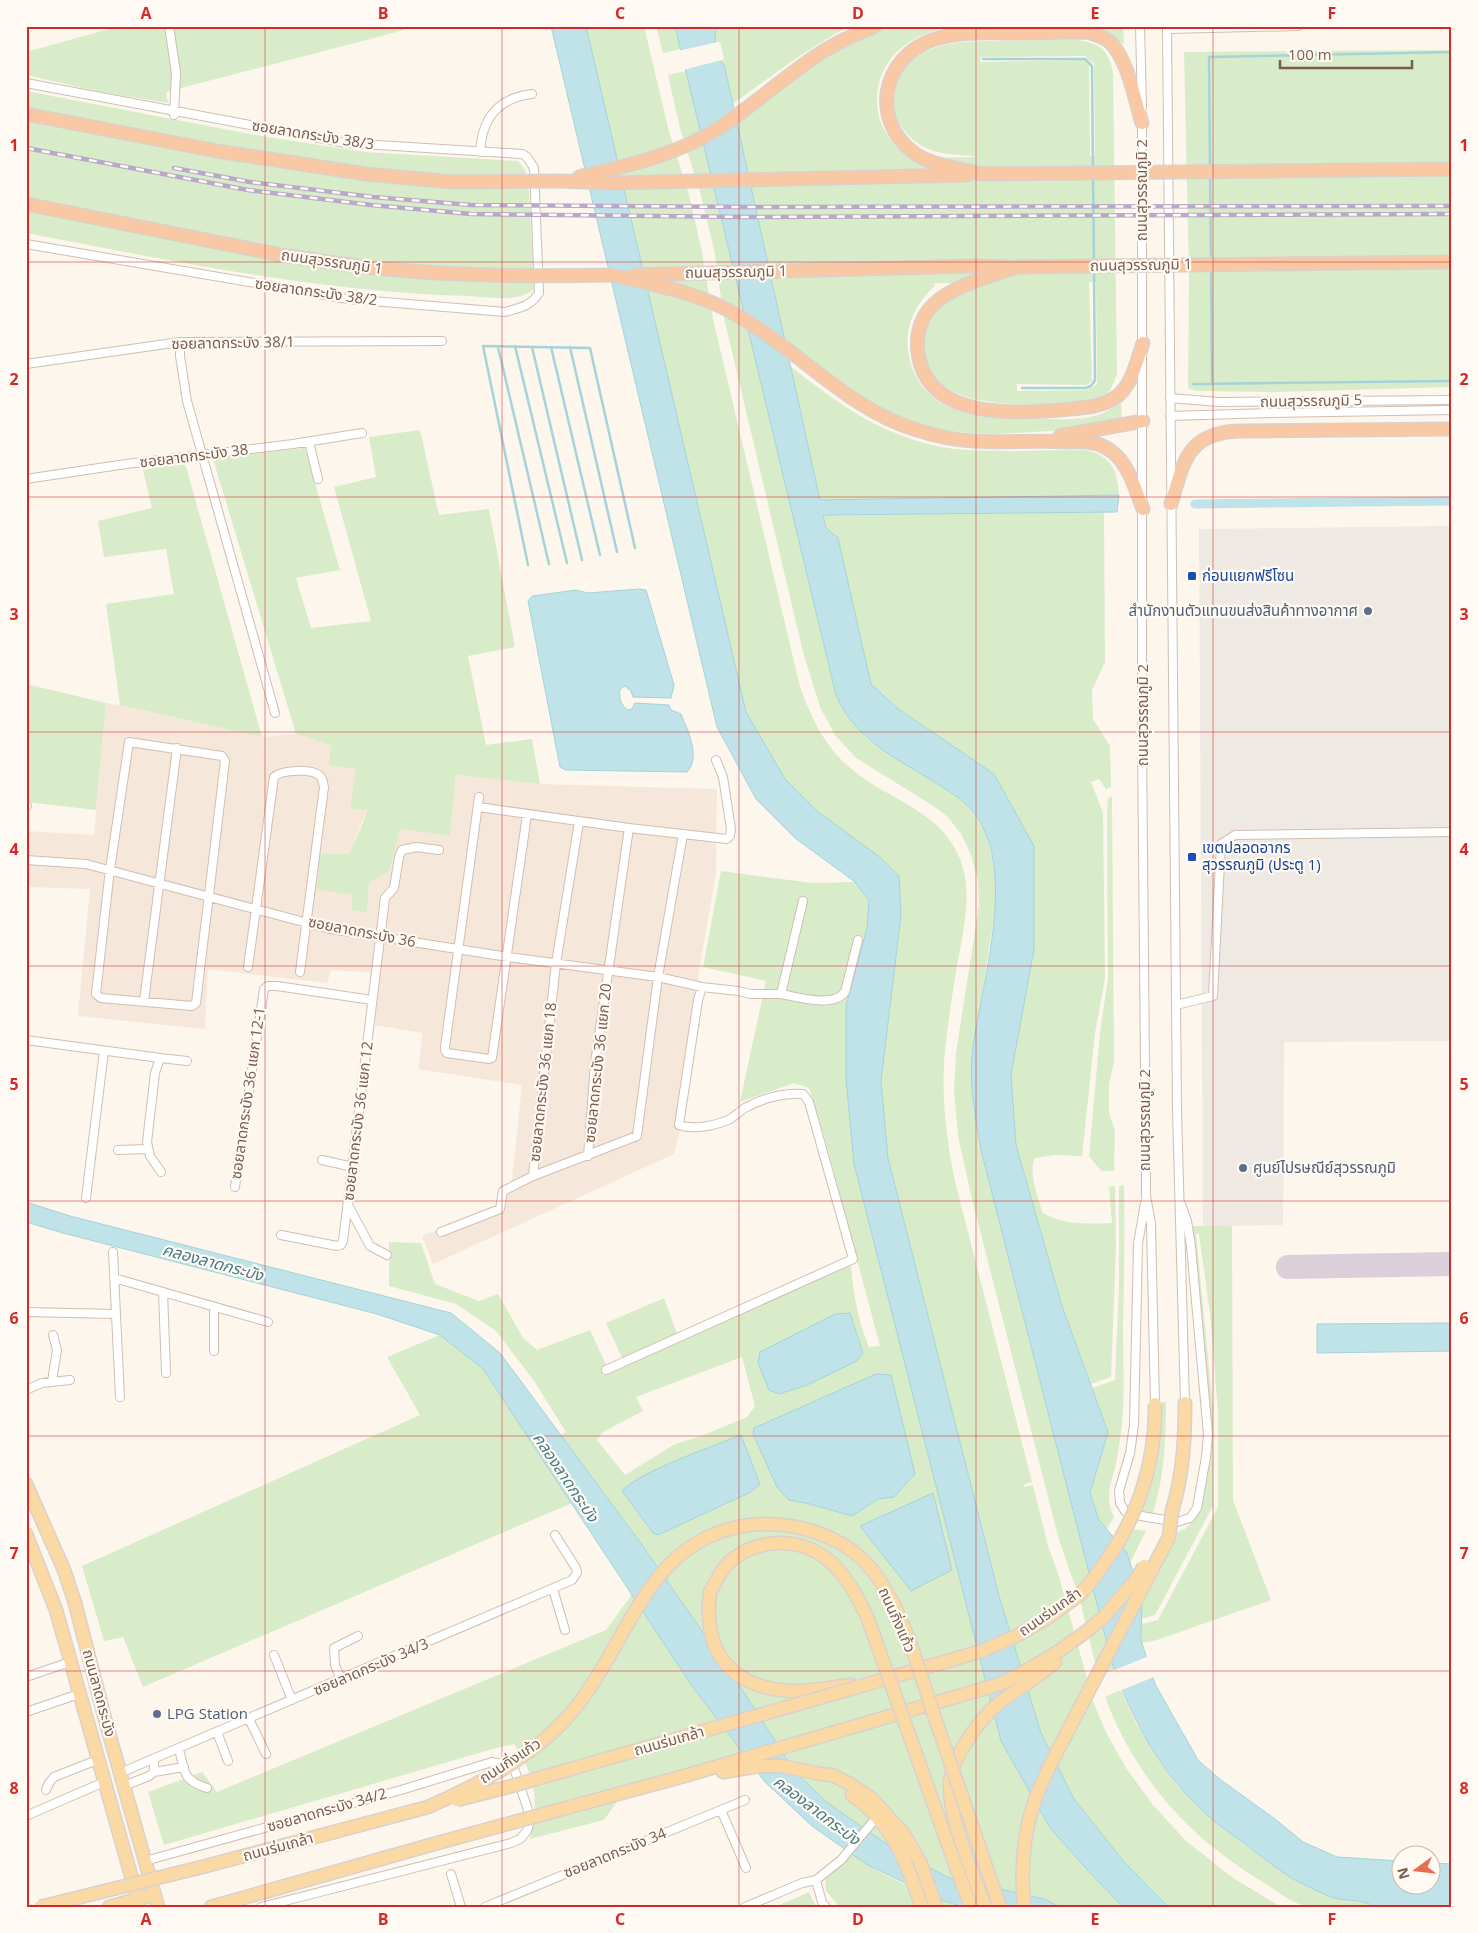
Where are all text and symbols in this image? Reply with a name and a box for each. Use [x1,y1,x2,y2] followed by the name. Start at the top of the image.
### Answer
[140,2,152,24] text: A
[378,2,388,24] text: B
[615,2,625,24] text: C
[852,2,864,24] text: D
[1091,2,1100,24] text: E
[1328,2,1336,24] text: F
[1280,38,1413,70] scale bar
[1288,44,1332,64] text: 100 m
[251,114,376,154] street label: ซอยลาดกระบัง 38/3
[9,134,19,156] text: 1
[1459,134,1469,156] text: 1
[1131,139,1151,241] street label: ถนนสุวรรณภูมิ 2
[280,244,384,278] street label: ถนนสุวรรณภูมิ 1
[1090,253,1192,275] street label: ถนนสุวรรณภูมิ 1
[685,260,787,282] street label: ถนนสุวรรณภูมิ 1
[254,273,379,309] street label: ซอยลาดกระบัง 38/2
[171,331,295,353] street label: ซอยลาดกระบัง 38/1
[9,368,19,390] text: 2
[1459,368,1469,390] text: 2
[1260,389,1362,411] street label: ถนนสุวรรณภูมิ 5
[138,438,249,472] street label: ซอยลาดกระบัง 38
[1202,565,1294,585] place label: ก่อนแยกฟรีโซน
[1186,570,1198,582] marker: ก่อนแยกฟรีโซน
[1128,600,1358,620] place label: สำนักงานตัวแทนขนส่งสินค้าทางอากาศ
[9,603,19,625] text: 3
[1459,603,1469,625] text: 3
[1362,605,1374,617] marker: สำนักงานตัวแทนขนส่งสินค้าทางอากาศ
[1132,664,1152,766] street label: ถนนสุวรรณภูมิ 2
[1202,837,1321,874] place label: เขตปลอดอากร สุวรรณภูมิ (ประตู 1)
[9,838,19,860] text: 4
[1459,838,1469,860] text: 4
[1186,851,1198,863] marker: เขตปลอดอากร สุวรรณภูมิ (ประตู 1)
[307,911,418,951] street label: ซอยลาดกระบัง 36
[579,982,615,1144] street label: ซอยลาดกระบัง 36 แยก 20
[524,1001,560,1163] street label: ซอยลาดกระบัง 36 แยก 18
[225,1005,269,1180] street label: ซอยลาดกระบัง 36 แยก 12-1
[337,1040,377,1202] street label: ซอยลาดกระบัง 36 แยก 12
[1134,1069,1154,1171] street label: ถนนสุวรรณภูมิ 2
[9,1073,19,1095] text: 5
[1459,1073,1469,1095] text: 5
[1253,1157,1396,1177] place label: ศูนย์ไปรษณีย์สุวรรณภูมิ
[1237,1162,1249,1174] marker: ศูนย์ไปรษณีย์สุวรรณภูมิ
[160,1238,267,1286] water label: คลองลาดกระบัง
[9,1307,19,1329] text: 6
[1459,1307,1469,1329] text: 6
[528,1428,605,1527] water label: คลองลาดกระบัง
[9,1542,19,1564] text: 7
[1459,1542,1469,1564] text: 7
[1014,1582,1085,1640] street label: ถนนร่มเกล้า
[875,1584,921,1655] street label: ถนนกิ่งแก้ว
[310,1633,431,1699] street label: ซอยลาดกระบัง 34/3
[79,1647,121,1739] street label: ถนนลาดกระบัง
[167,1703,248,1723] place label: LPG Station
[151,1708,163,1720] marker: LPG Station
[631,1720,706,1760] street label: ถนนร่มเกล้า
[475,1733,544,1787] street label: ถนนกิ่งแก้ว
[769,1770,866,1851] water label: คลองลาดกระบัง
[9,1777,19,1799] text: 8
[1459,1777,1469,1799] text: 8
[265,1782,389,1836] street label: ซอยลาดกระบัง 34/2
[560,1822,669,1882] street label: ซอยลาดกระบัง 34
[240,1827,315,1865] street label: ถนนร่มเกล้า
[1390,1846,1440,1896] north arrow
[1392,1866,1414,1881] text: N
[140,1908,152,1930] text: A
[378,1908,388,1930] text: B
[615,1908,625,1930] text: C
[852,1908,864,1930] text: D
[1091,1908,1100,1930] text: E
[1328,1908,1336,1930] text: F

